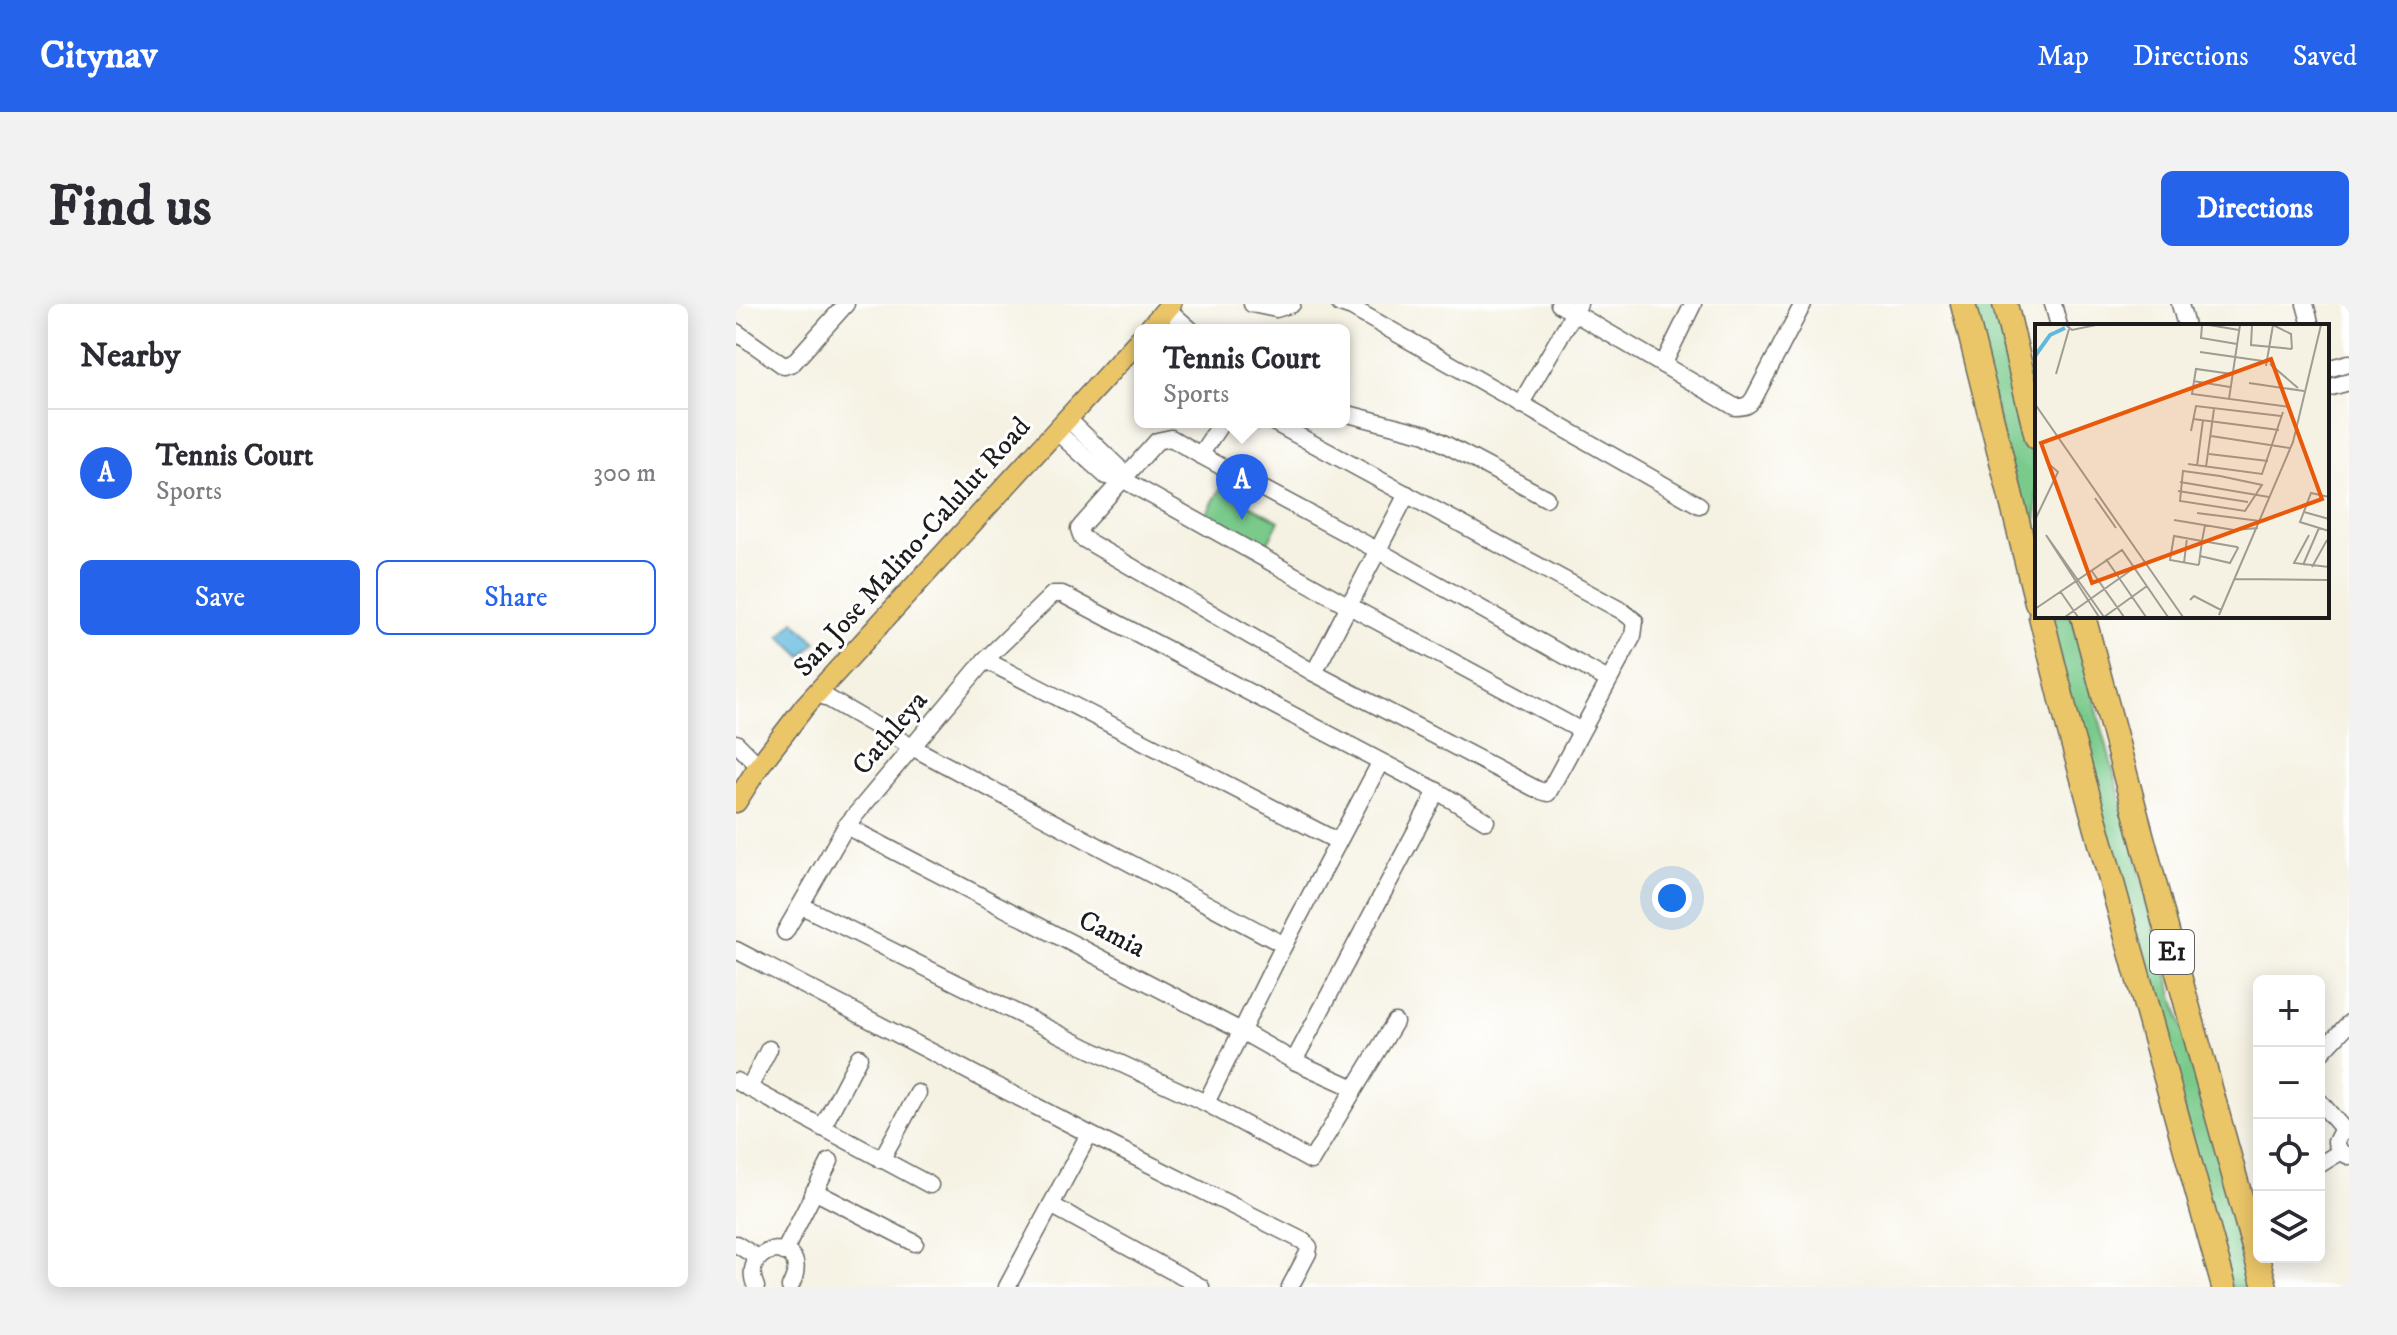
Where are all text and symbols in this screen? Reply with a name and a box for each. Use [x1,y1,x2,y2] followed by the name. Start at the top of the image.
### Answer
[40,32,158,80] text: Citynav
[2037,39,2089,74] text: Map
[2133,39,2249,74] text: Directions
[2293,39,2357,74] text: Saved
[2161,171,2349,246] button: Directions
[48,173,212,243] text: Find us
[1134,324,1350,428] popup
[2035,324,2329,618] inset map
[80,335,181,377] text: Nearby
[1163,341,1321,378] text: Tennis Court
[1163,378,1229,411] text: Sports
[786,410,1038,684] street label: San Jose Malino-Calulut Road
[156,438,313,475] text: Tennis Court
[1216,454,1268,520] pin: A
[98,457,114,490] text: A
[593,457,656,490] text: 300 m
[156,475,222,508] text: Sports
[80,560,360,635] button: Save
[376,560,656,635] button: Share
[845,684,935,782] street label: Cathleya
[1652,878,1692,918] your location
[1073,902,1152,966] street label: Camia
[2150,930,2194,974] road number: E1
[2253,975,2325,1263] map controls
[2253,975,2325,1047] button: +
[2253,1047,2325,1119] button: −
[2253,1119,2325,1191] button: locate
[2253,1191,2325,1263] button: layers

